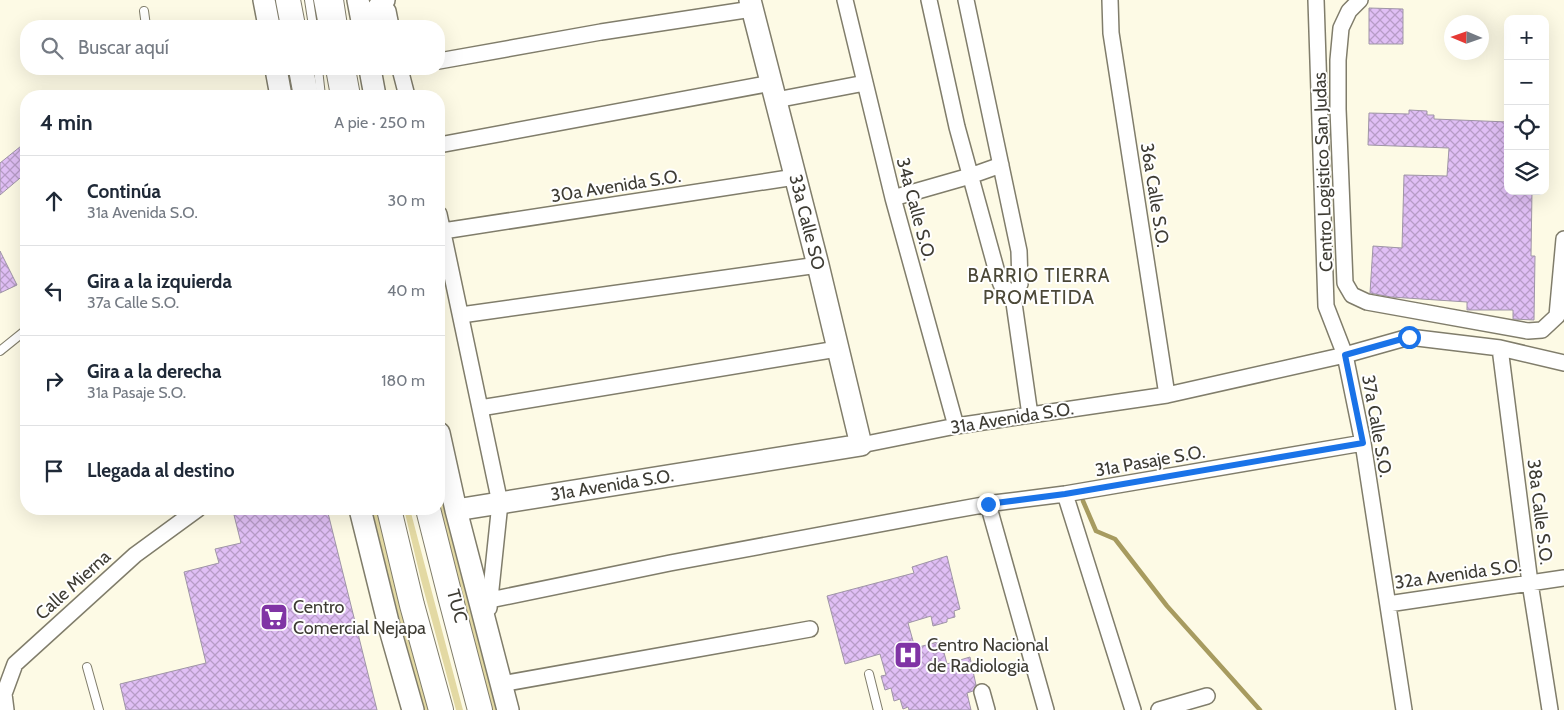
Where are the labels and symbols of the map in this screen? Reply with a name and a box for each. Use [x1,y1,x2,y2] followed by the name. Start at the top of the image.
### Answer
[1444,15,1489,60] north arrow
[1309,72,1337,272] street label: Centro Logistico San Judas
[1136,141,1174,249] street label: 36a Calle S.O.
[892,155,940,263] street label: 34a Calle S.O.
[549,165,683,207] street label: 30a Avenida S.O.
[784,172,830,272] street label: 33a Calle SO
[968,264,1110,309] district label: BARRIO TIERRA PROMETIDA
[1398,326,1421,349] route start
[1357,373,1397,479] street label: 37a Calle S.O.
[949,397,1075,439] street label: 31a Avenida S.O.
[1093,440,1207,482] street label: 31a Pasaje S.O.
[1523,458,1557,566] street label: 38a Calle S.O.
[549,464,675,506] street label: 31a Avenida S.O.
[977,493,1000,516] route end
[31,545,115,624] street label: Calle Mierna
[1393,554,1523,594] street label: 32a Avenida S.O.
[442,587,472,625] street label: TUC
[293,596,426,639] place label: Centro Comercial Nejapa
[259,602,289,632] supermarket icon: Centro Comercial Nejapa
[927,634,1049,677] place label: Centro Nacional de Radiologia
[893,640,923,670] hospital icon: Centro Nacional de Radiologia

